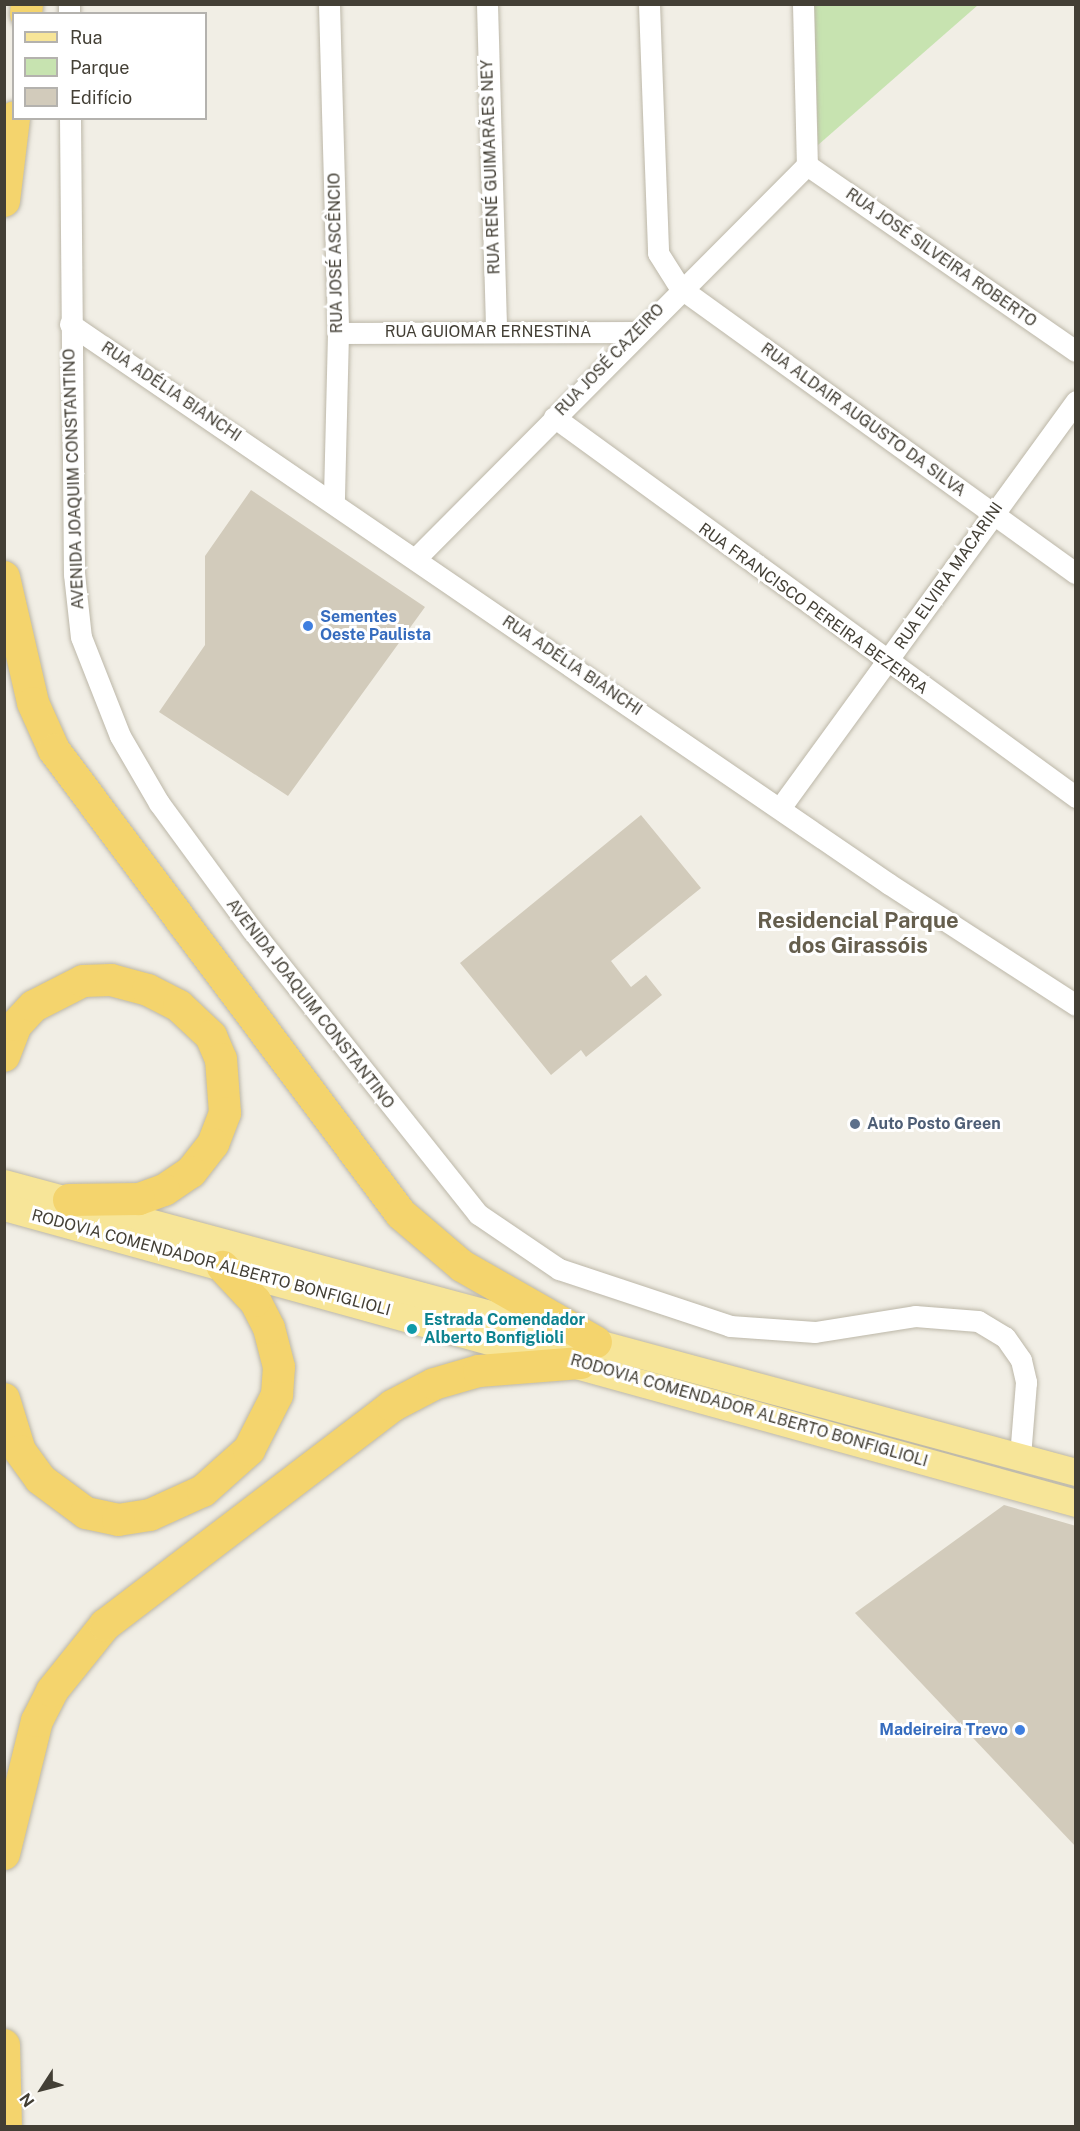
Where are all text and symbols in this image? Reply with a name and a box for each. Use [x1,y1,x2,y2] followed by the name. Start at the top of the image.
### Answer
[12,12,207,120] legend
[70,27,102,48] text: Rua
[70,57,130,78] text: Parque
[478,59,504,275] street label: RUA RENÉ GUIMARÃES NEY
[70,87,132,108] text: Edifício
[325,172,347,334] street label: RUA JOSÉ ASCÊNCIO
[842,185,1040,331] street label: RUA JOSÉ SILVEIRA ROBERTO
[552,300,668,420] street label: RUA JOSÉ CAZEIRO
[385,322,591,342] street label: RUA GUIOMAR ERNESTINA
[97,338,245,446] street label: RUA ADÉLIA BIANCHI
[757,339,969,501] street label: RUA ALDAIR AUGUSTO DA SILVA
[60,348,88,610] street label: AVENIDA JOAQUIM CONSTANTINO
[891,499,1007,653] street label: RUA ELVIRA MACARINI
[695,519,931,699] street label: RUA FRANCISCO PEREIRA BEZERRA
[320,607,431,645] place label: Sementes Oeste Paulista
[498,612,646,720] street label: RUA ADÉLIA BIANCHI
[301,619,315,633] marker: Sementes Oeste Paulista
[222,895,398,1113] street label: AVENIDA JOAQUIM CONSTANTINO
[757,907,959,958] district label: Residencial Parque dos Girassóis
[867,1114,1001,1134] place label: Auto Posto Green
[848,1117,862,1131] marker: Auto Posto Green
[29,1206,393,1320] street label: RODOVIA COMENDADOR ALBERTO BONFIGLIOLI
[424,1310,585,1348] place label: Estrada Comendador Alberto Bonfiglioli
[405,1322,419,1336] marker: Estrada Comendador Alberto Bonfiglioli
[568,1351,930,1471] street label: RODOVIA COMENDADOR ALBERTO BONFIGLIOLI
[879,1720,1008,1740] place label: Madeireira Trevo
[1013,1723,1027,1737] marker: Madeireira Trevo
[12,2059,72,2119] north arrow
[16,2089,38,2111] text: N

